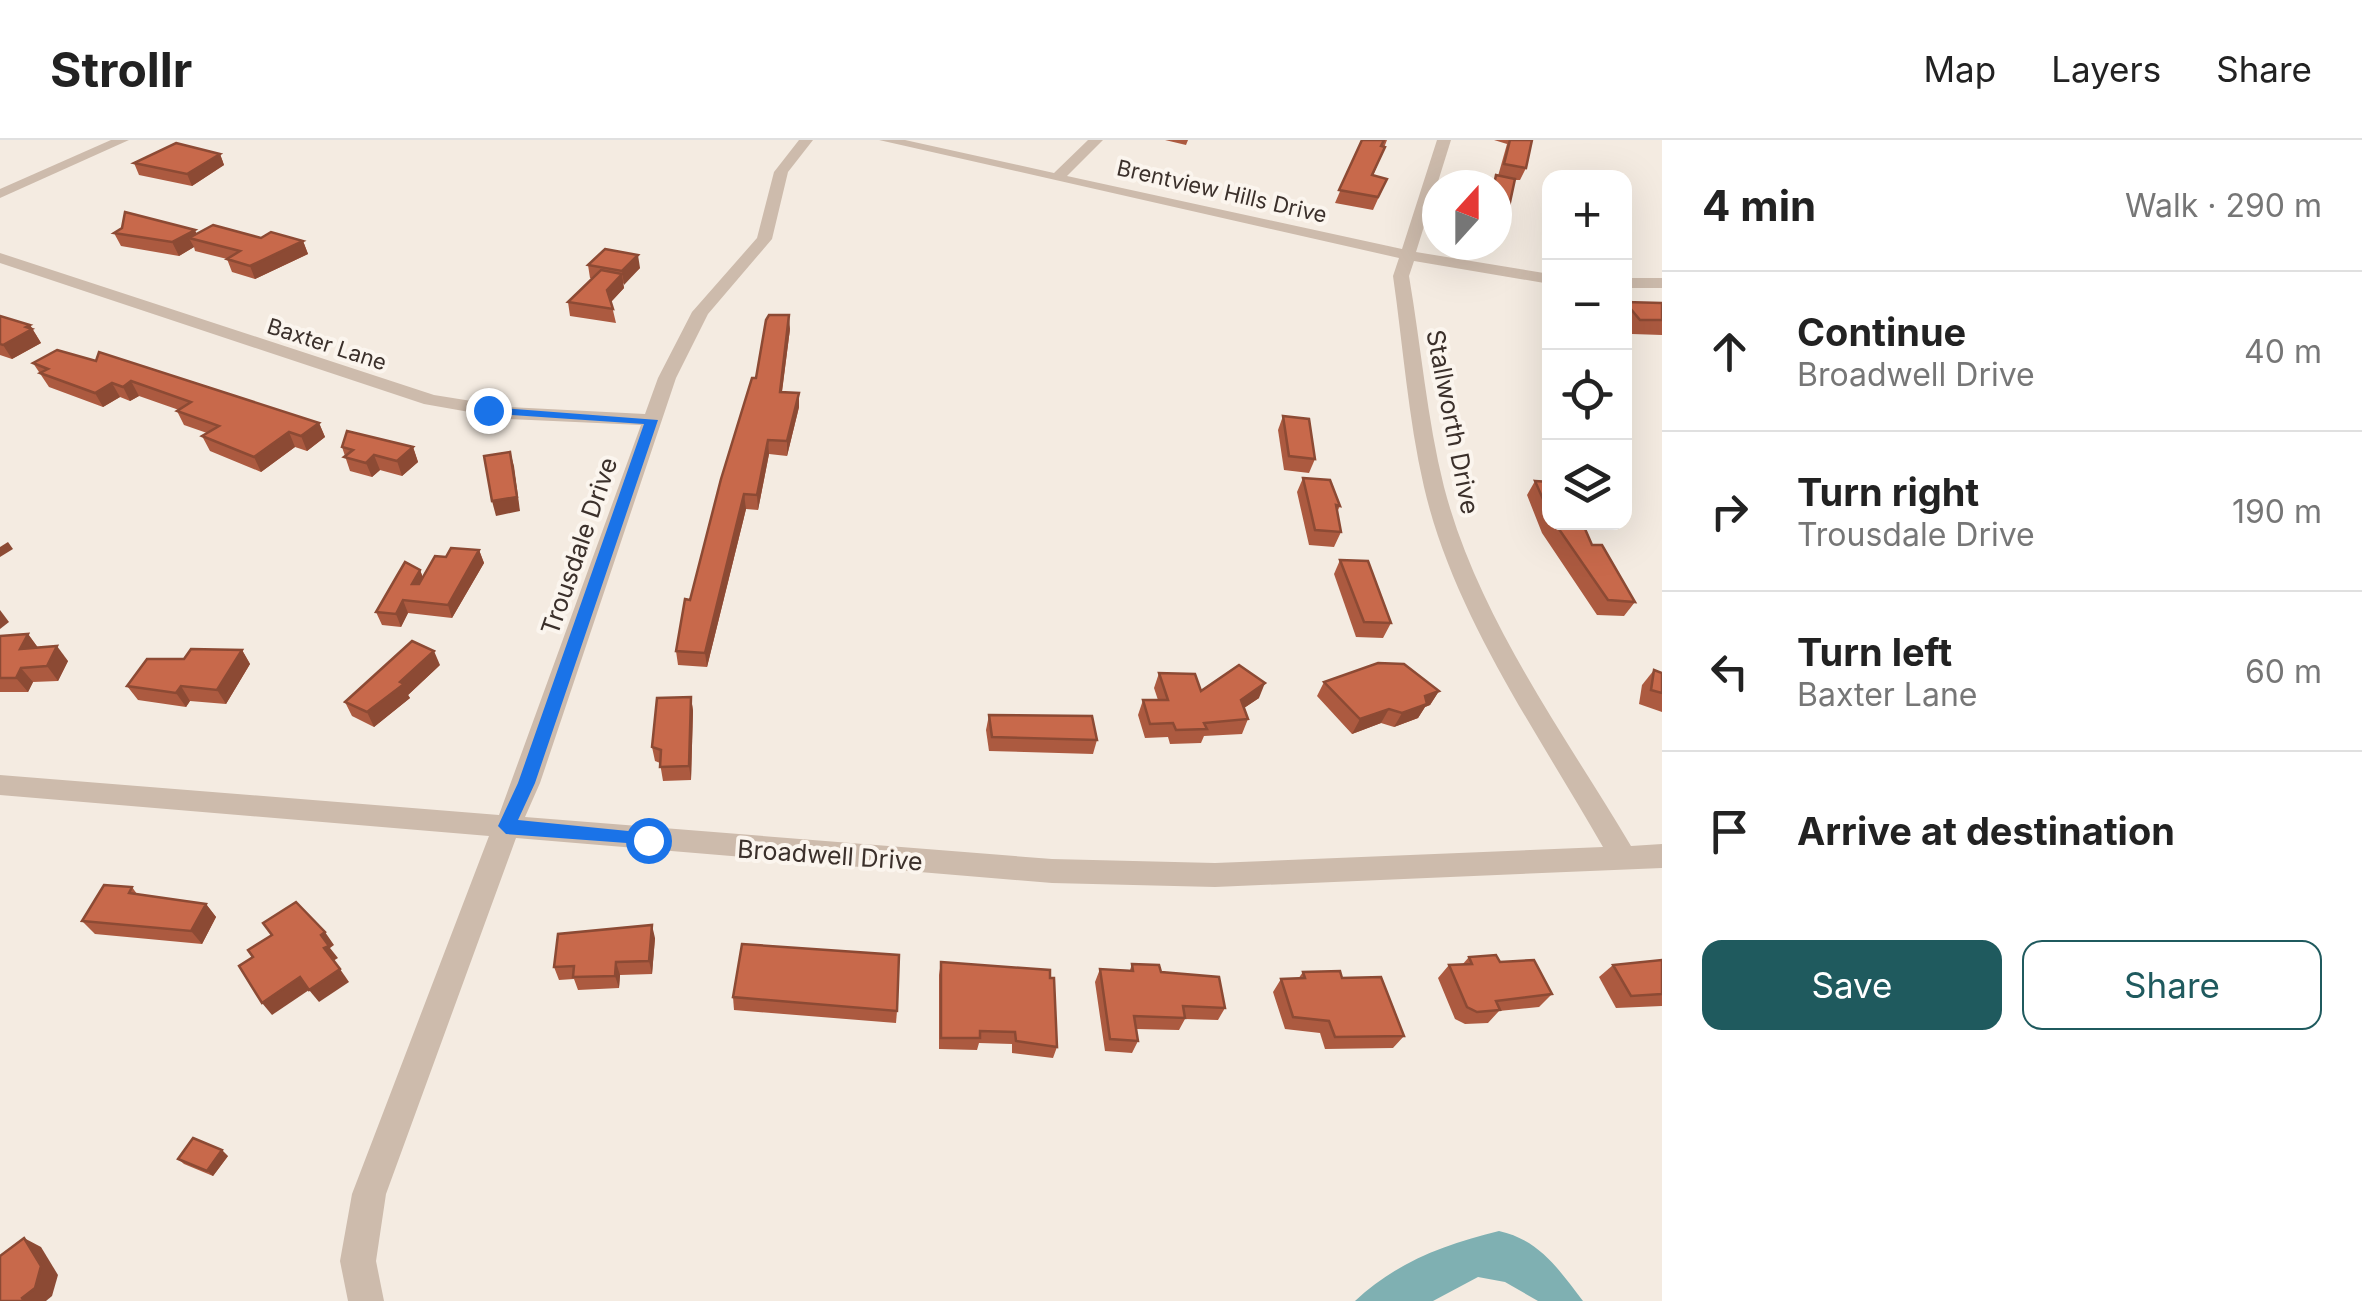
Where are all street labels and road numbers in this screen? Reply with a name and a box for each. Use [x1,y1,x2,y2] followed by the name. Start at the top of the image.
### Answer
[1114,154,1330,228] street label: Brentview Hills Drive
[264,312,390,376] street label: Baxter Lane
[1420,327,1486,517] street label: Stallworth Drive
[535,453,623,639] street label: Trousdale Drive
[736,834,924,876] street label: Broadwell Drive

